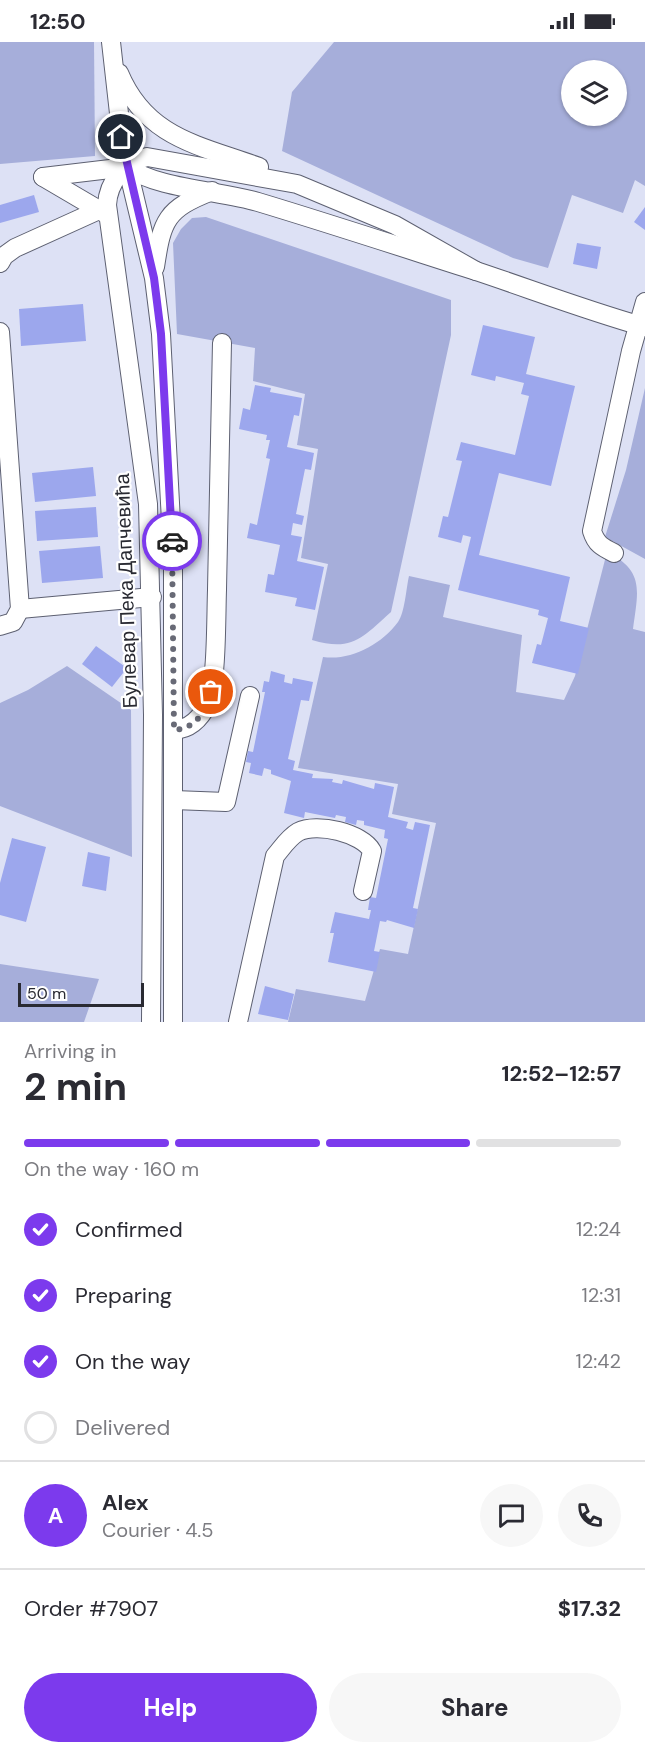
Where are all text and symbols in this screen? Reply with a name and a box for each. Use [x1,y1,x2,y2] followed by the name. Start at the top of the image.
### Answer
[30,7,85,36] text: 12:50
[561,60,627,126] map controls
[561,60,627,126] button: layers
[95,111,146,162] pin
[104,120,137,153] icon: home
[109,472,143,709] street label: Булевар Пека Дапчевића
[142,511,202,571] courier
[156,525,189,558] icon: car
[185,666,236,717] pin
[194,675,227,708] icon: bag
[18,980,144,1007] scale bar
[27,983,66,1004] text: 50 m
[24,1038,116,1064] text: Arriving in
[502,1059,621,1088] text: 12:52–12:57
[24,1061,127,1112] text: 2 min
[24,1156,199,1182] text: On the way · 160 m
[24,1213,57,1246] icon: check
[75,1215,183,1244] text: Confirmed
[576,1216,621,1242] text: 12:24
[24,1279,57,1312] icon: check
[75,1281,172,1310] text: Preparing
[581,1282,621,1308] text: 12:31
[24,1345,57,1378] icon: check
[75,1347,190,1376] text: On the way
[576,1348,621,1374] text: 12:42
[75,1413,170,1442] text: Delivered
[480,1484,543,1547] button: chat
[558,1484,621,1547] button: phone
[102,1488,149,1517] text: Alex
[48,1501,63,1530] text: A
[102,1517,214,1543] text: Courier · 4.5
[24,1594,158,1623] text: Order #7907
[558,1594,621,1623] text: $17.32
[24,1673,317,1742] button: Help
[329,1673,621,1742] button: Share

